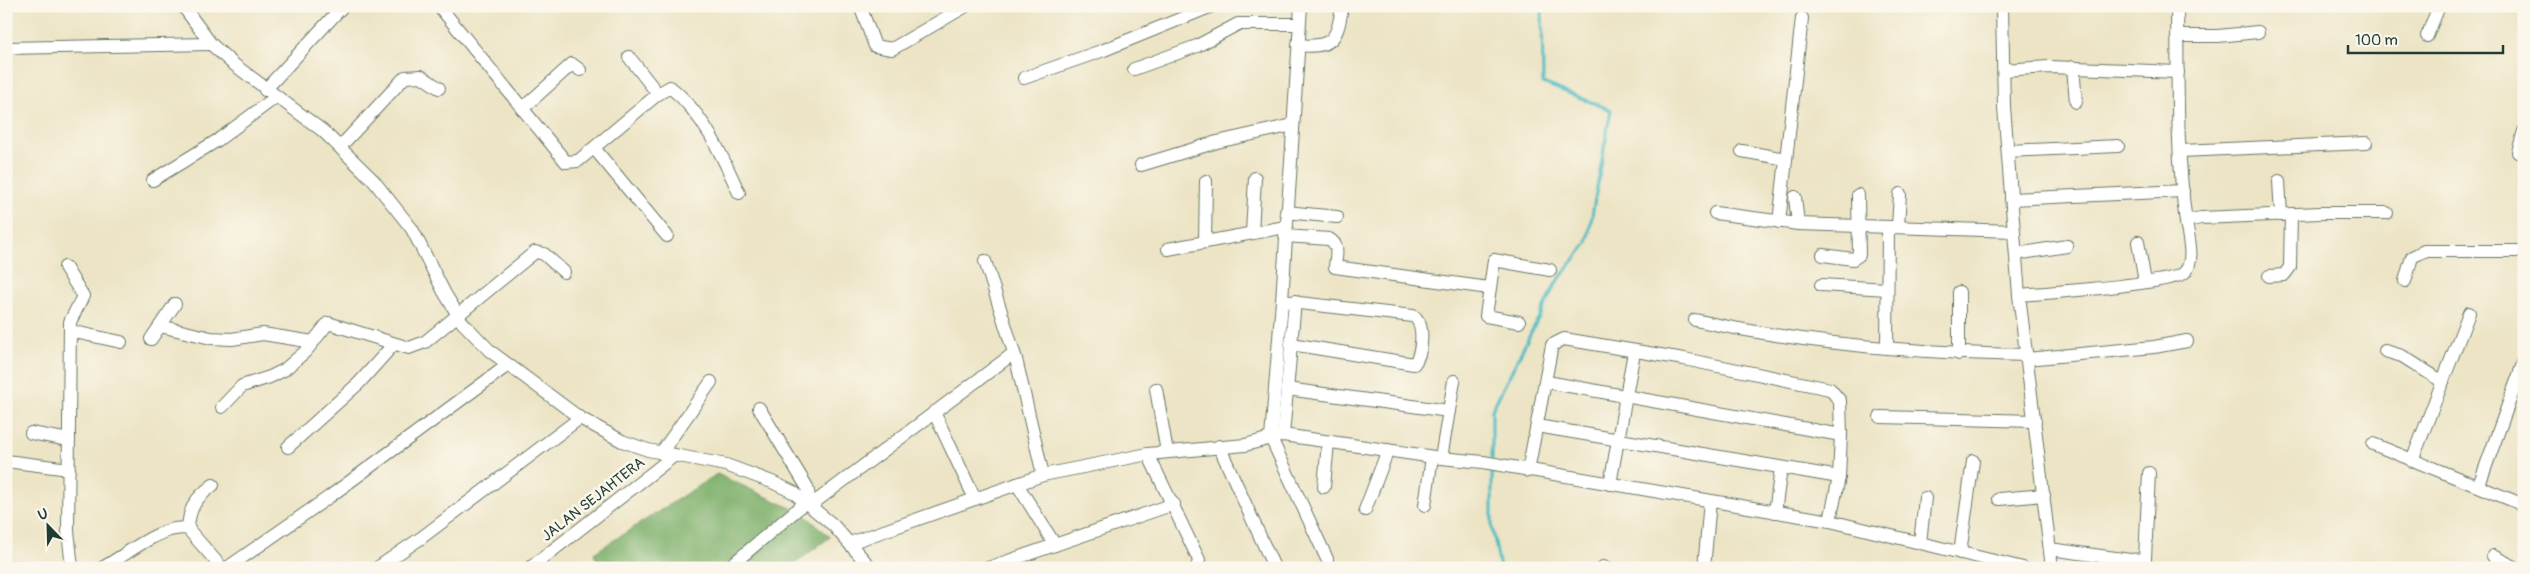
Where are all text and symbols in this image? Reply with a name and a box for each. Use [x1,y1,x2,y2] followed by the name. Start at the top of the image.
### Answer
[2348,22,2502,54] scale bar
[2355,31,2398,50] text: 100 m
[538,453,649,546] street label: JALAN SEJAHTERA
[22,502,72,552] north arrow
[36,505,51,524] text: U

